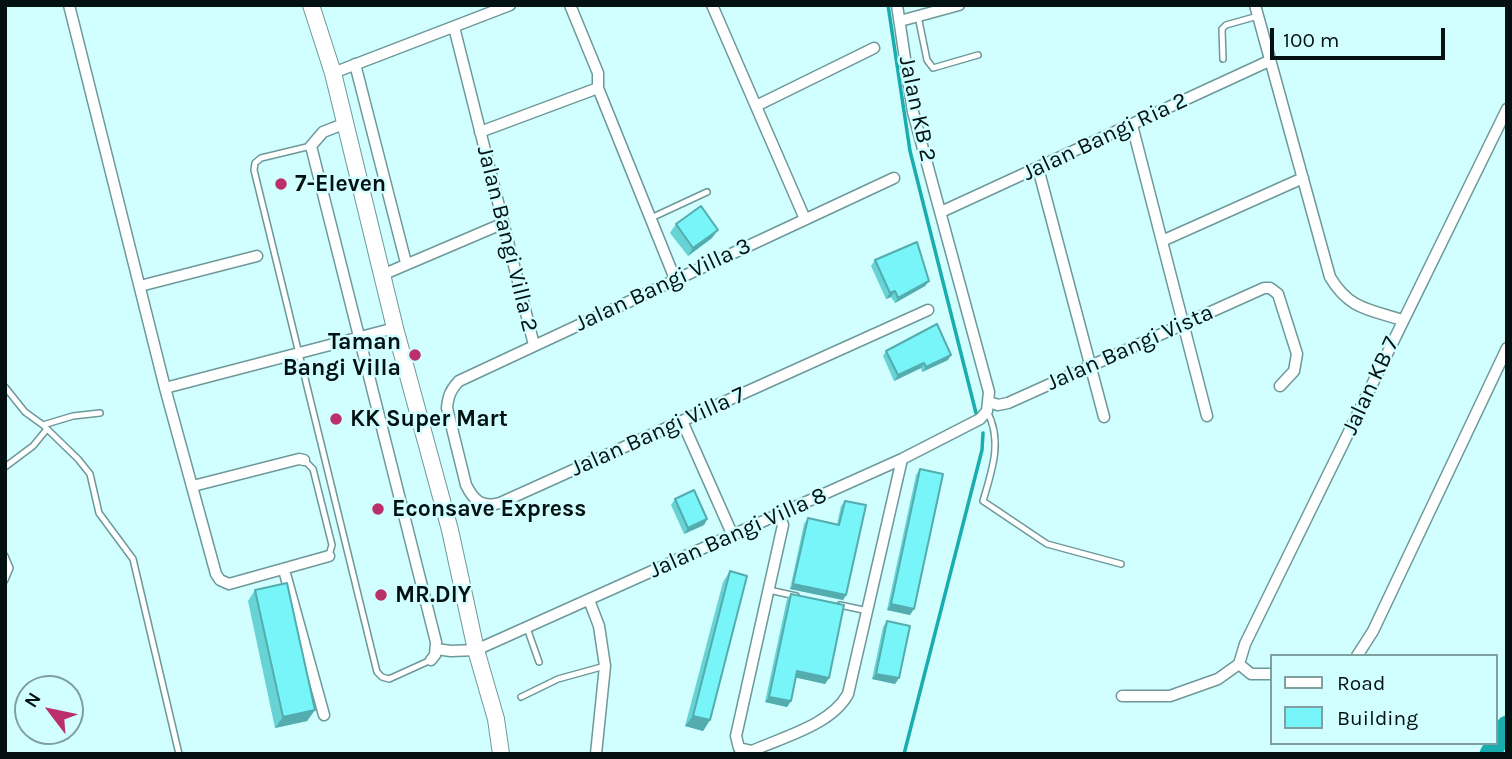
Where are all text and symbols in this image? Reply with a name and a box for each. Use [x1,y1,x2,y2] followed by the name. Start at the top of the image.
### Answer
[1274,14,1449,58] scale bar
[1283,28,1340,52] text: 100 m
[892,54,942,164] street label: Jalan KB 2
[1018,87,1192,187] street label: Jalan Bangi Ria 2
[471,143,543,335] street label: Jalan Bangi Villa 2
[295,170,386,198] place label: 7-Eleven
[273,176,289,192] marker: 7-Eleven
[571,232,755,338] street label: Jalan Bangi Villa 3
[1042,299,1218,397] street label: Jalan Bangi Vista
[283,328,401,382] place label: Taman Bangi Villa
[1336,333,1406,439] street label: Jalan KB 7
[407,347,423,363] marker: Taman Bangi Villa
[566,381,750,483] street label: Jalan Bangi Villa 7
[350,405,508,433] place label: KK Super Mart
[328,411,344,427] marker: KK Super Mart
[645,481,831,585] street label: Jalan Bangi Villa 8
[392,495,586,523] place label: Econsave Express
[370,501,386,517] marker: Econsave Express
[395,581,471,609] place label: MR.DIY
[373,587,389,603] marker: MR.DIY
[1270,654,1498,745] legend
[1337,671,1385,695] text: Road
[14,675,84,745] north arrow
[20,688,46,712] text: N
[1337,706,1418,730] text: Building

